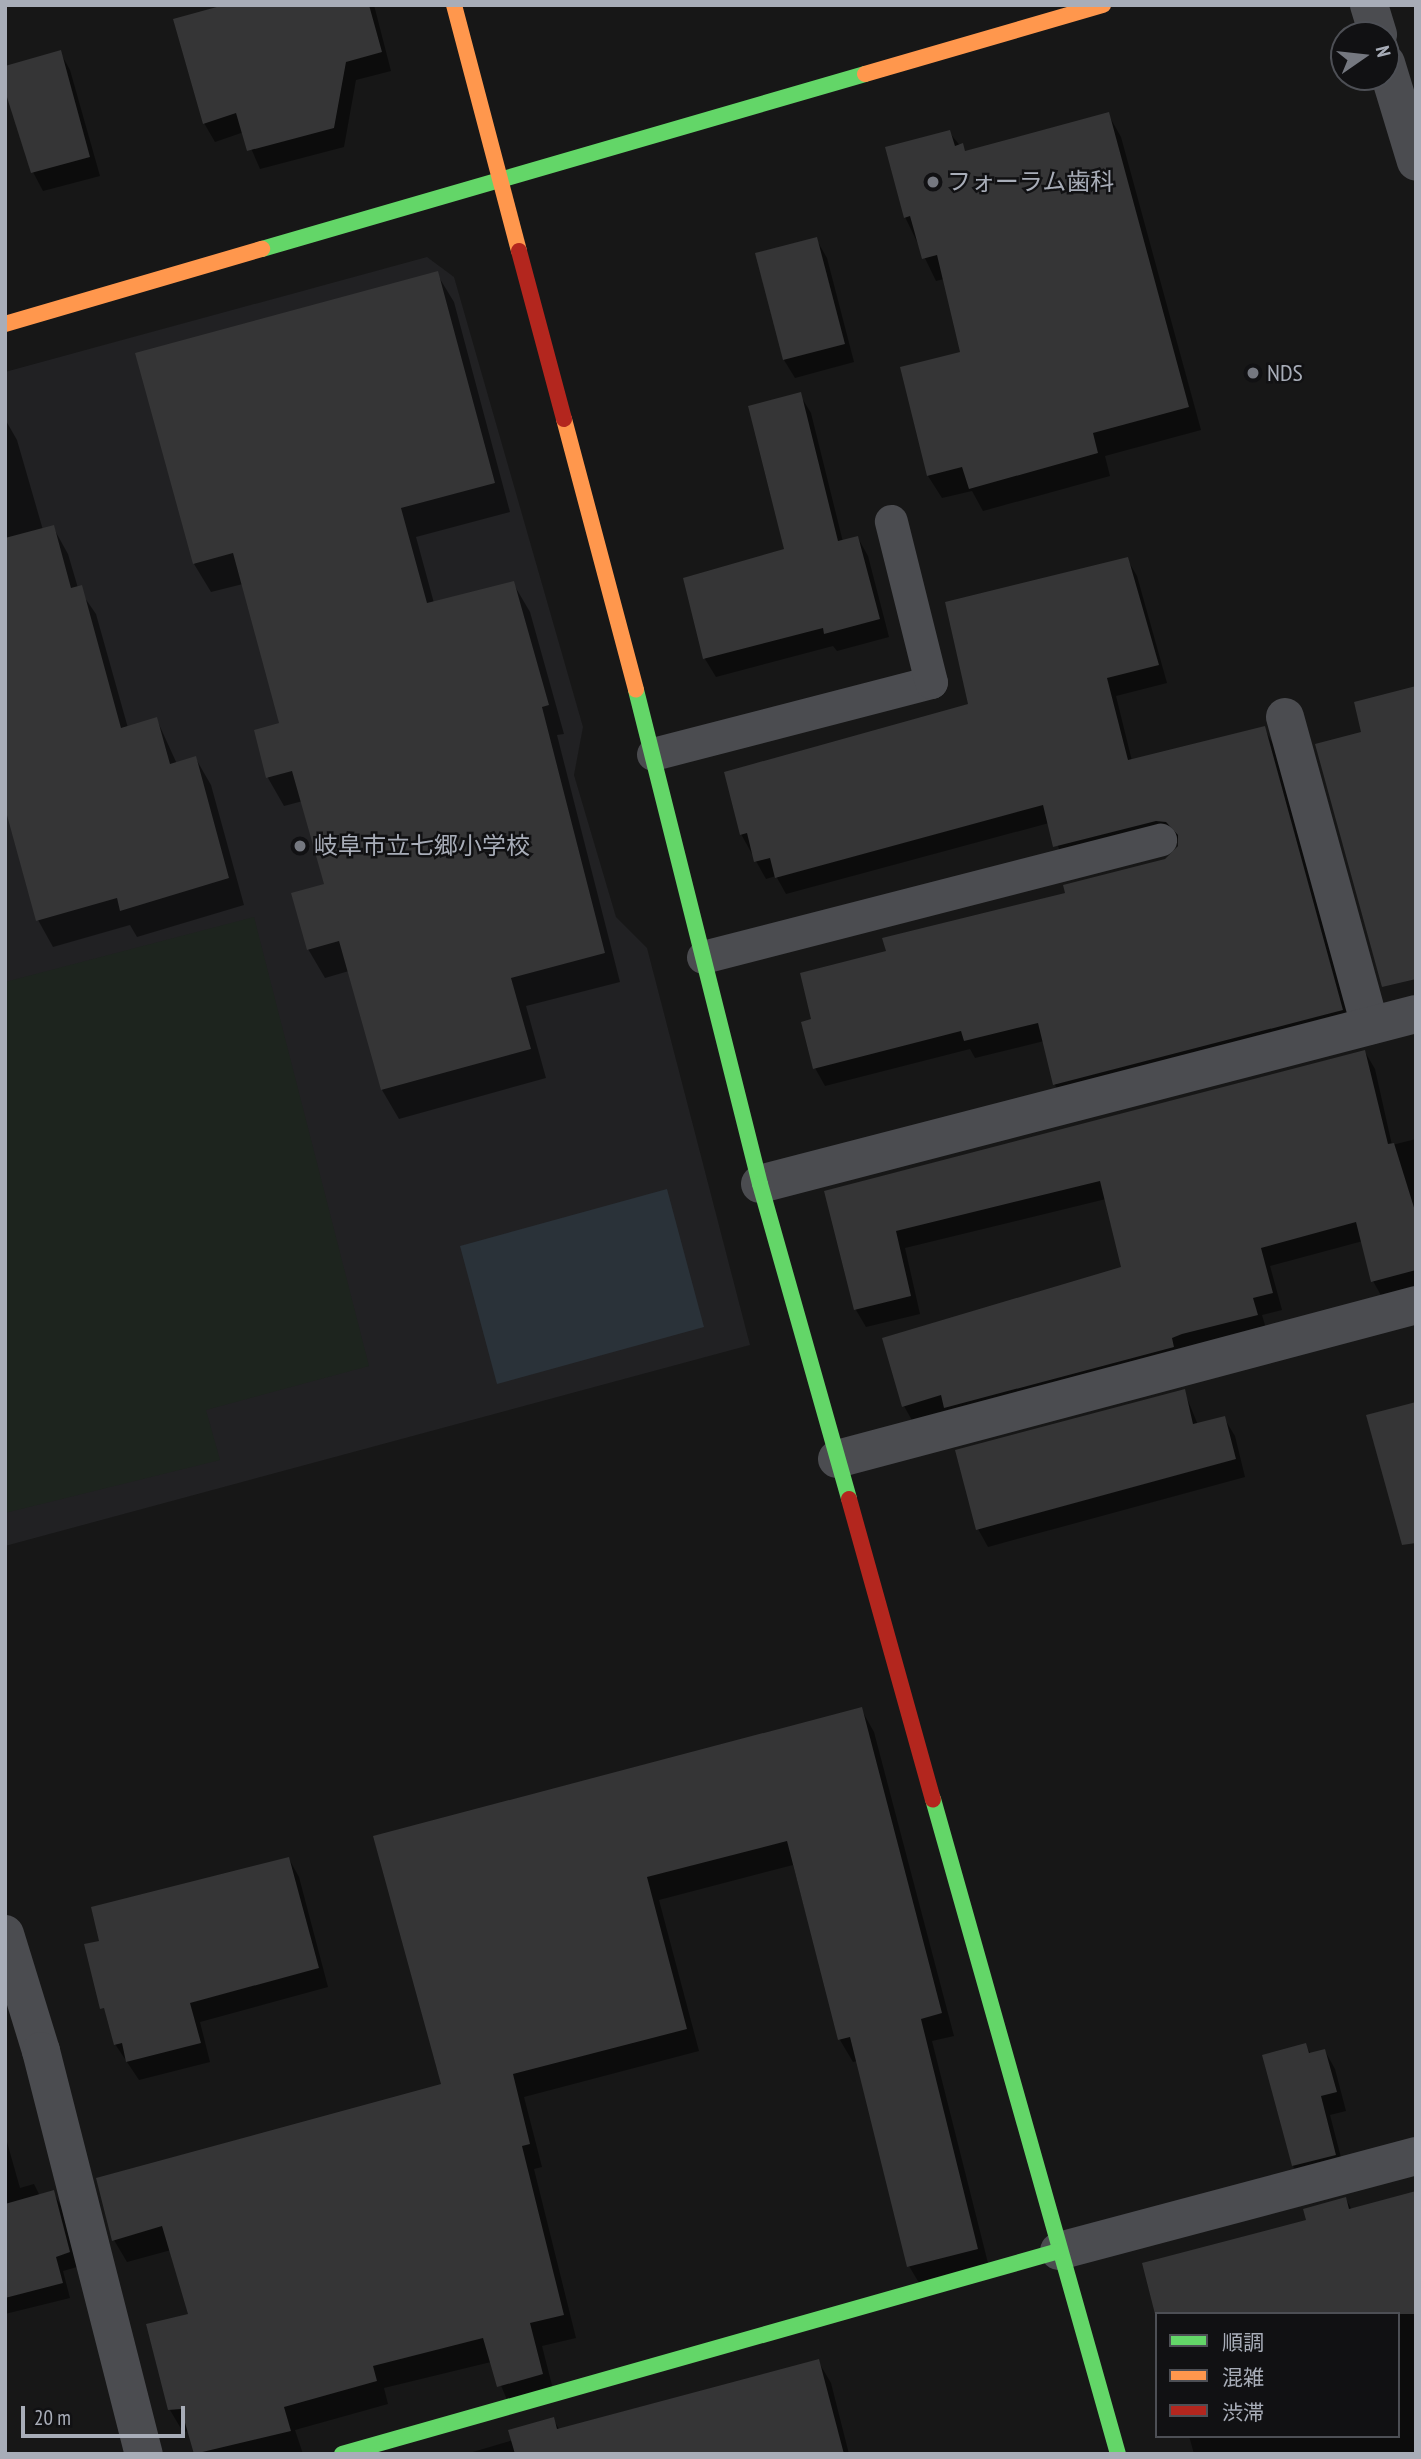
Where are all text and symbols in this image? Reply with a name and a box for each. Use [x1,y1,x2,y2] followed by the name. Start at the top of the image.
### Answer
[1330,21,1400,91] north arrow
[1371,44,1396,59] text: N
[947,168,1115,196] place label: フォーラム歯科
[925,174,941,190] marker: フォーラム歯科
[1267,359,1303,387] place label: NDS
[1245,365,1261,381] marker: NDS
[314,832,530,860] place label: 岐阜市立七郷小学校
[292,838,308,854] marker: 岐阜市立七郷小学校
[1155,2312,1400,2438] legend
[1222,2329,1264,2356] text: 順調
[1222,2364,1264,2391] text: 混雑
[24,2392,189,2436] scale bar
[1222,2399,1264,2426] text: 渋滞
[34,2404,71,2431] text: 20 m

